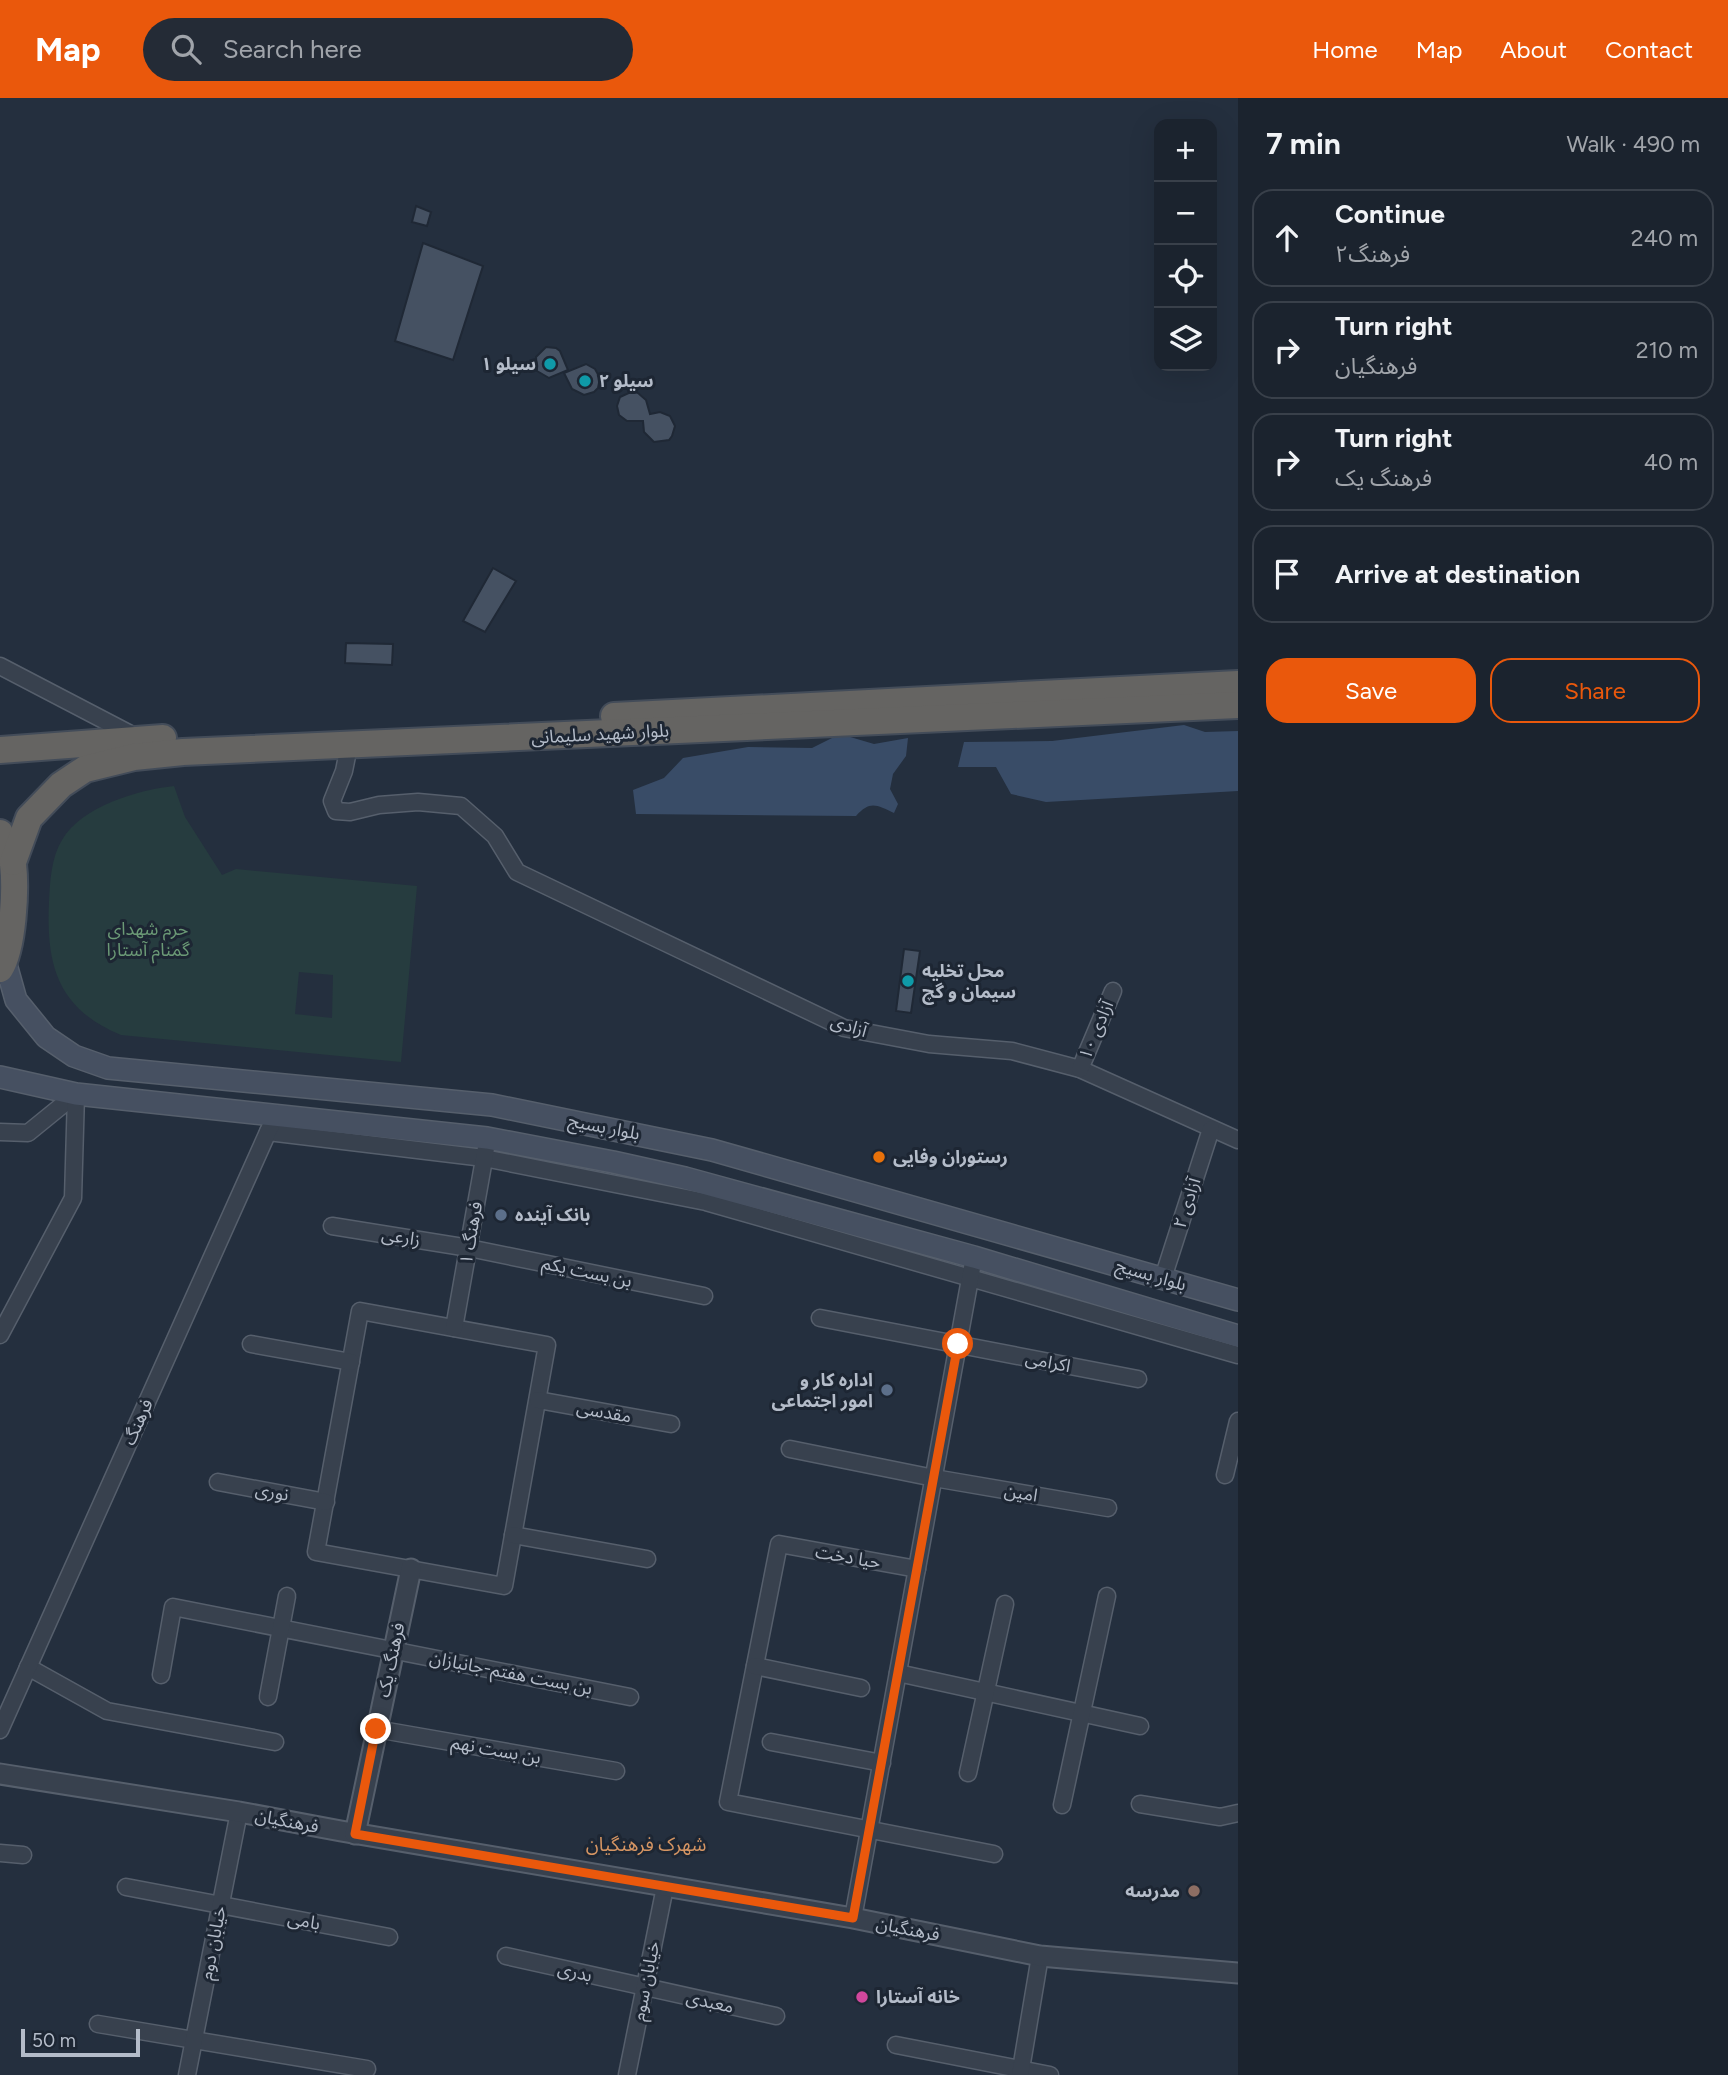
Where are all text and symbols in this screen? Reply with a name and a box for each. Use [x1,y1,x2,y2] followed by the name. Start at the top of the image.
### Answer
[143,18,633,81] search box
[35,30,101,69] text: Map
[167,30,205,68] icon: search
[223,33,362,65] text: Search here
[1312,35,1378,64] text: Home
[1416,35,1462,64] text: Map
[1500,35,1567,64] text: About
[1605,35,1693,64] text: Contact
[1154,119,1217,371] map controls
[1154,119,1217,182] button: +
[1266,125,1341,162] text: 7 min
[1566,130,1700,158] text: Walk · 490 m
[1154,182,1217,245] button: −
[1335,198,1445,230] text: Continue
[1268,219,1306,257] icon: ahead
[1631,224,1698,252] text: 240 m
[1335,240,1410,268] text: فرهنگ۲
[1154,245,1217,308] button: locate
[1154,308,1217,371] button: layers
[1335,310,1452,342] text: Turn right
[1268,331,1306,369] icon: right
[1636,336,1698,364] text: 210 m
[1335,352,1417,380] text: فرهنگیان
[481,353,536,375] place label: سیلو ۱
[542,356,558,372] marker: سیلو ۱
[599,370,654,392] place label: سیلو ۲
[577,373,593,389] marker: سیلو ۲
[1335,422,1452,454] text: Turn right
[1268,443,1306,481] icon: right
[1644,448,1698,476] text: 40 m
[1335,464,1432,492] text: فرهنگ یک
[1268,555,1306,593] icon: arrive
[1335,558,1580,590] text: Arrive at destination
[1266,658,1476,723] button: Save
[1490,658,1700,723] button: Share
[531,719,669,749] street label: بلوار شهید سلیمانی
[106,918,190,964] park label: حرم شهدای گمنام آستارا
[922,960,1016,1005] place label: محل تخلیه سیمان و گچ
[900,973,916,989] marker: محل تخلیه سیمان و گچ
[1074,996,1119,1063] street label: آزادی ۱۰
[828,1010,871,1042] street label: آزادی
[566,1109,642,1147] street label: بلوار بسیج
[893,1146,1008,1168] place label: رستوران وفایی
[871,1149,887,1165] marker: رستوران وفایی
[1169,1174,1206,1231] street label: آزادی ۲
[455,1200,487,1266] street label: فرهنگ ۱
[515,1204,591,1226] place label: بانک آینده
[493,1207,509,1223] marker: بانک آینده
[380,1223,422,1251] street label: زارعی
[540,1252,634,1294] street label: بن بست یکم
[1113,1254,1189,1298] street label: بلوار بسیج
[942,1328,973,1359] route start
[1024,1347,1072,1377] street label: اکرامی
[772,1369,873,1412] place label: اداره کار و امور اجتماعی
[879,1382,895,1398] marker: اداره کار و امور اجتماعی
[118,1395,158,1449] street label: فرهنگ
[575,1396,633,1428] street label: مقدسی
[254,1478,290,1506] street label: نوری
[1003,1479,1039,1507] street label: امین
[814,1540,882,1574] street label: حیا دخت
[372,1621,410,1699] street label: فرهنگ یک
[427,1646,594,1702] street label: بن بست هفتم-جانبازان
[360,1713,391,1744] route end
[449,1731,543,1771] street label: بن بست نهم
[253,1804,321,1838] street label: فرهنگیان
[586,1833,706,1856] district label: شهرک فرهنگیان
[1125,1880,1180,1902] place label: مدرسه
[1186,1883,1202,1899] marker: مدرسه
[195,1904,234,1982] street label: خیابان دوم
[286,1907,322,1935] street label: بامی
[874,1912,942,1946] street label: فرهنگیان
[627,1939,667,2023] street label: خیابان سوم
[556,1957,594,1987] street label: بدری
[684,1986,736,2018] street label: معبدی
[876,1986,960,2008] place label: خانه آستارا
[854,1989,870,2005] marker: خانه آستارا
[21,2026,140,2058] scale bar
[32,2029,76,2052] text: 50 m

